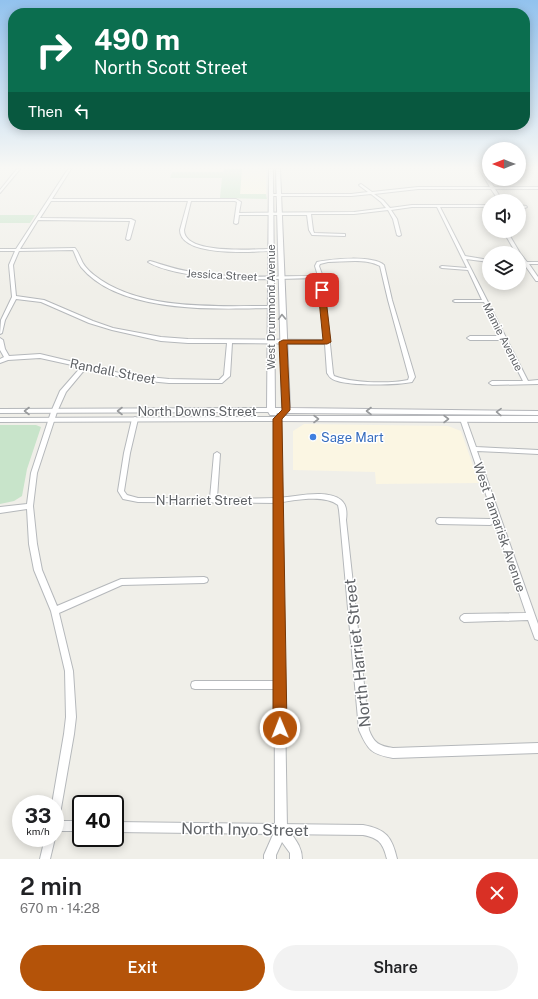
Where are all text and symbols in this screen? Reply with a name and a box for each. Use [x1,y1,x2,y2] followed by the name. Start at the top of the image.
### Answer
[94,23,180,56] text: 490 m
[28,24,80,76] icon: right
[94,57,248,78] text: North Scott Street
[71,100,93,122] icon: left
[28,103,63,120] text: Then
[482,142,526,186] north arrow
[482,142,526,290] map controls
[482,194,526,238] button: sound
[265,244,277,370] street label: West Drummond Avenue
[482,246,526,290] button: layers
[186,267,258,283] street label: Jessica Street
[305,273,339,307] pin
[311,279,333,301] icon: arrive
[481,301,525,373] street label: Mamie Avenue
[278,314,286,320] one-way arrow
[69,356,157,387] street label: Randall Street
[137,404,257,419] street label: North Downs Street
[24,407,30,416] one-way arrow
[117,407,123,415] one-way arrow
[366,407,372,415] one-way arrow
[496,408,502,416] one-way arrow
[313,415,319,423] one-way arrow
[443,415,449,423] one-way arrow
[321,430,384,445] place label: Sage Mart
[308,432,318,442] marker: Sage Mart
[470,460,529,594] street label: West Tamarisk Avenue
[156,493,252,508] street label: N Harriet Street
[340,578,375,728] street label: North Harriet Street
[259,707,301,749] position arrow
[72,795,124,847] speed limit sign: 40
[25,804,51,828] text: 33
[181,819,309,840] street label: North Inyo Street
[26,825,50,837] text: km/h
[20,872,82,900] text: 2 min
[476,872,518,914] button: close
[20,901,100,916] text: 670 m · 14:28
[20,945,265,991] button: Exit
[273,945,518,991] button: Share

